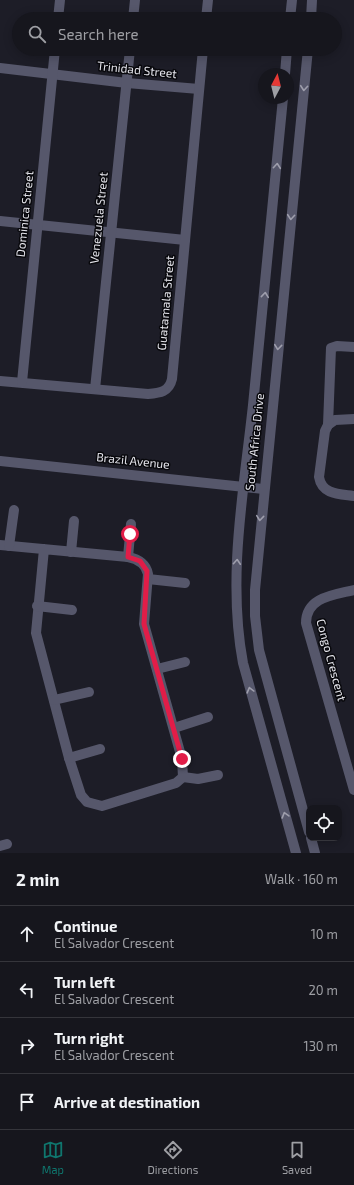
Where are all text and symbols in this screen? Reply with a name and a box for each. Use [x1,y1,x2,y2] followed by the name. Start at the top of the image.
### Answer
[12,12,342,56] search box
[26,23,48,45] icon: search
[58,25,139,43] text: Search here
[97,58,178,80] street label: Trinidad Street
[258,68,294,104] north arrow
[300,85,309,91] one-way arrow
[272,162,281,169] one-way arrow
[13,170,36,258] street label: Dominica Street
[86,171,110,265] street label: Venezuela Street
[287,214,296,220] one-way arrow
[154,254,176,351] street label: Guatamala Street
[260,292,269,298] one-way arrow
[274,344,283,350] one-way arrow
[242,393,266,491] street label: South Africa Drive
[96,449,171,471] street label: Brazil Avenue
[256,515,265,521] one-way arrow
[121,525,139,543] route start
[233,559,241,565] one-way arrow
[314,617,350,703] street label: Congo Crescent
[246,687,255,694] one-way arrow
[173,750,191,768] route end
[306,805,342,841] map controls
[306,805,342,841] button: locate
[281,812,290,819] one-way arrow
[16,869,59,889] text: 2 min
[265,871,338,887] text: Walk · 160 m
[54,917,117,935] text: Continue
[16,923,38,945] icon: ahead
[311,926,338,942] text: 10 m
[54,935,174,951] text: El Salvador Crescent
[54,973,115,991] text: Turn left
[16,979,38,1001] icon: left
[309,982,338,998] text: 20 m
[54,991,174,1007] text: El Salvador Crescent
[54,1029,124,1047] text: Turn right
[16,1035,38,1057] icon: right
[303,1038,338,1054] text: 130 m
[54,1047,174,1063] text: El Salvador Crescent
[16,1091,38,1113] icon: arrive
[54,1093,200,1111] text: Arrive at destination
[42,1139,64,1176] tab: Map
[148,1139,198,1176] tab: Directions
[282,1139,312,1176] tab: Saved

